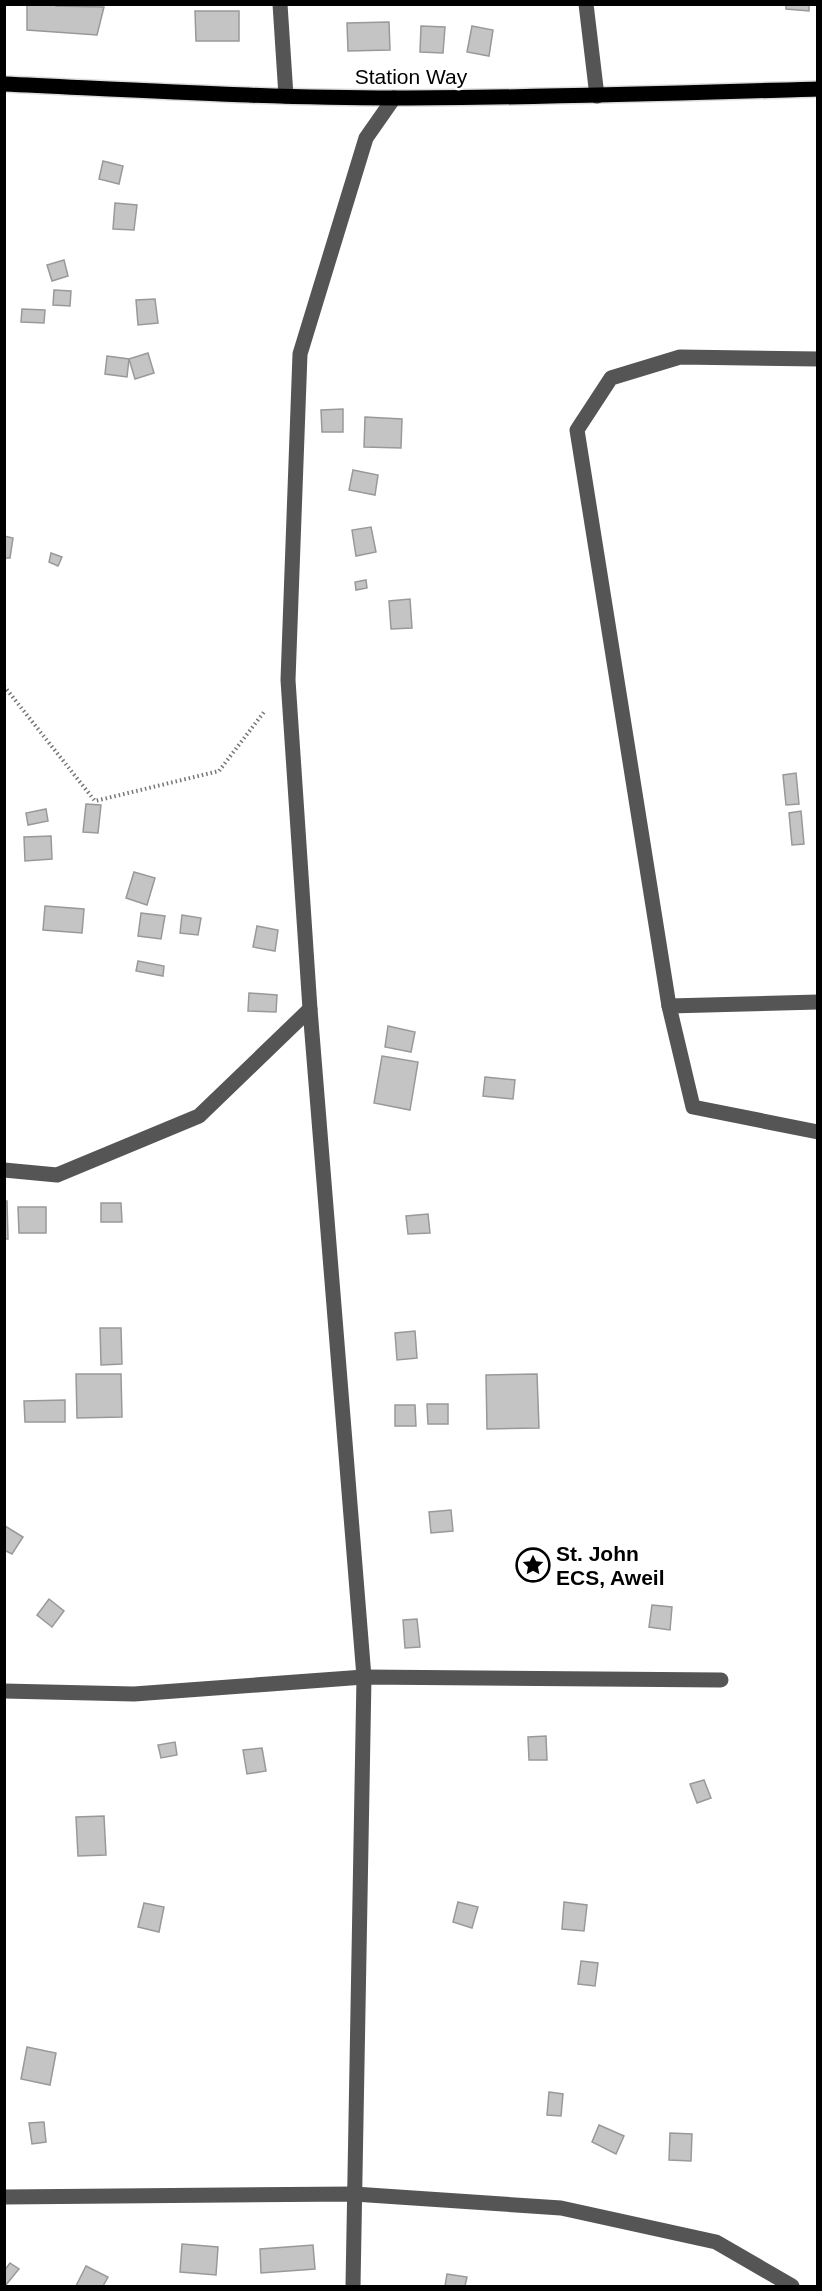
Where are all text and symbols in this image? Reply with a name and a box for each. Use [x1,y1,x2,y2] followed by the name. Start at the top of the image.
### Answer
[355,65,468,88] street label: Station Way
[556,1542,665,1589] place label: St. John ECS, Aweil
[515,1547,551,1583] place icon: St. John ECS, Aweil

